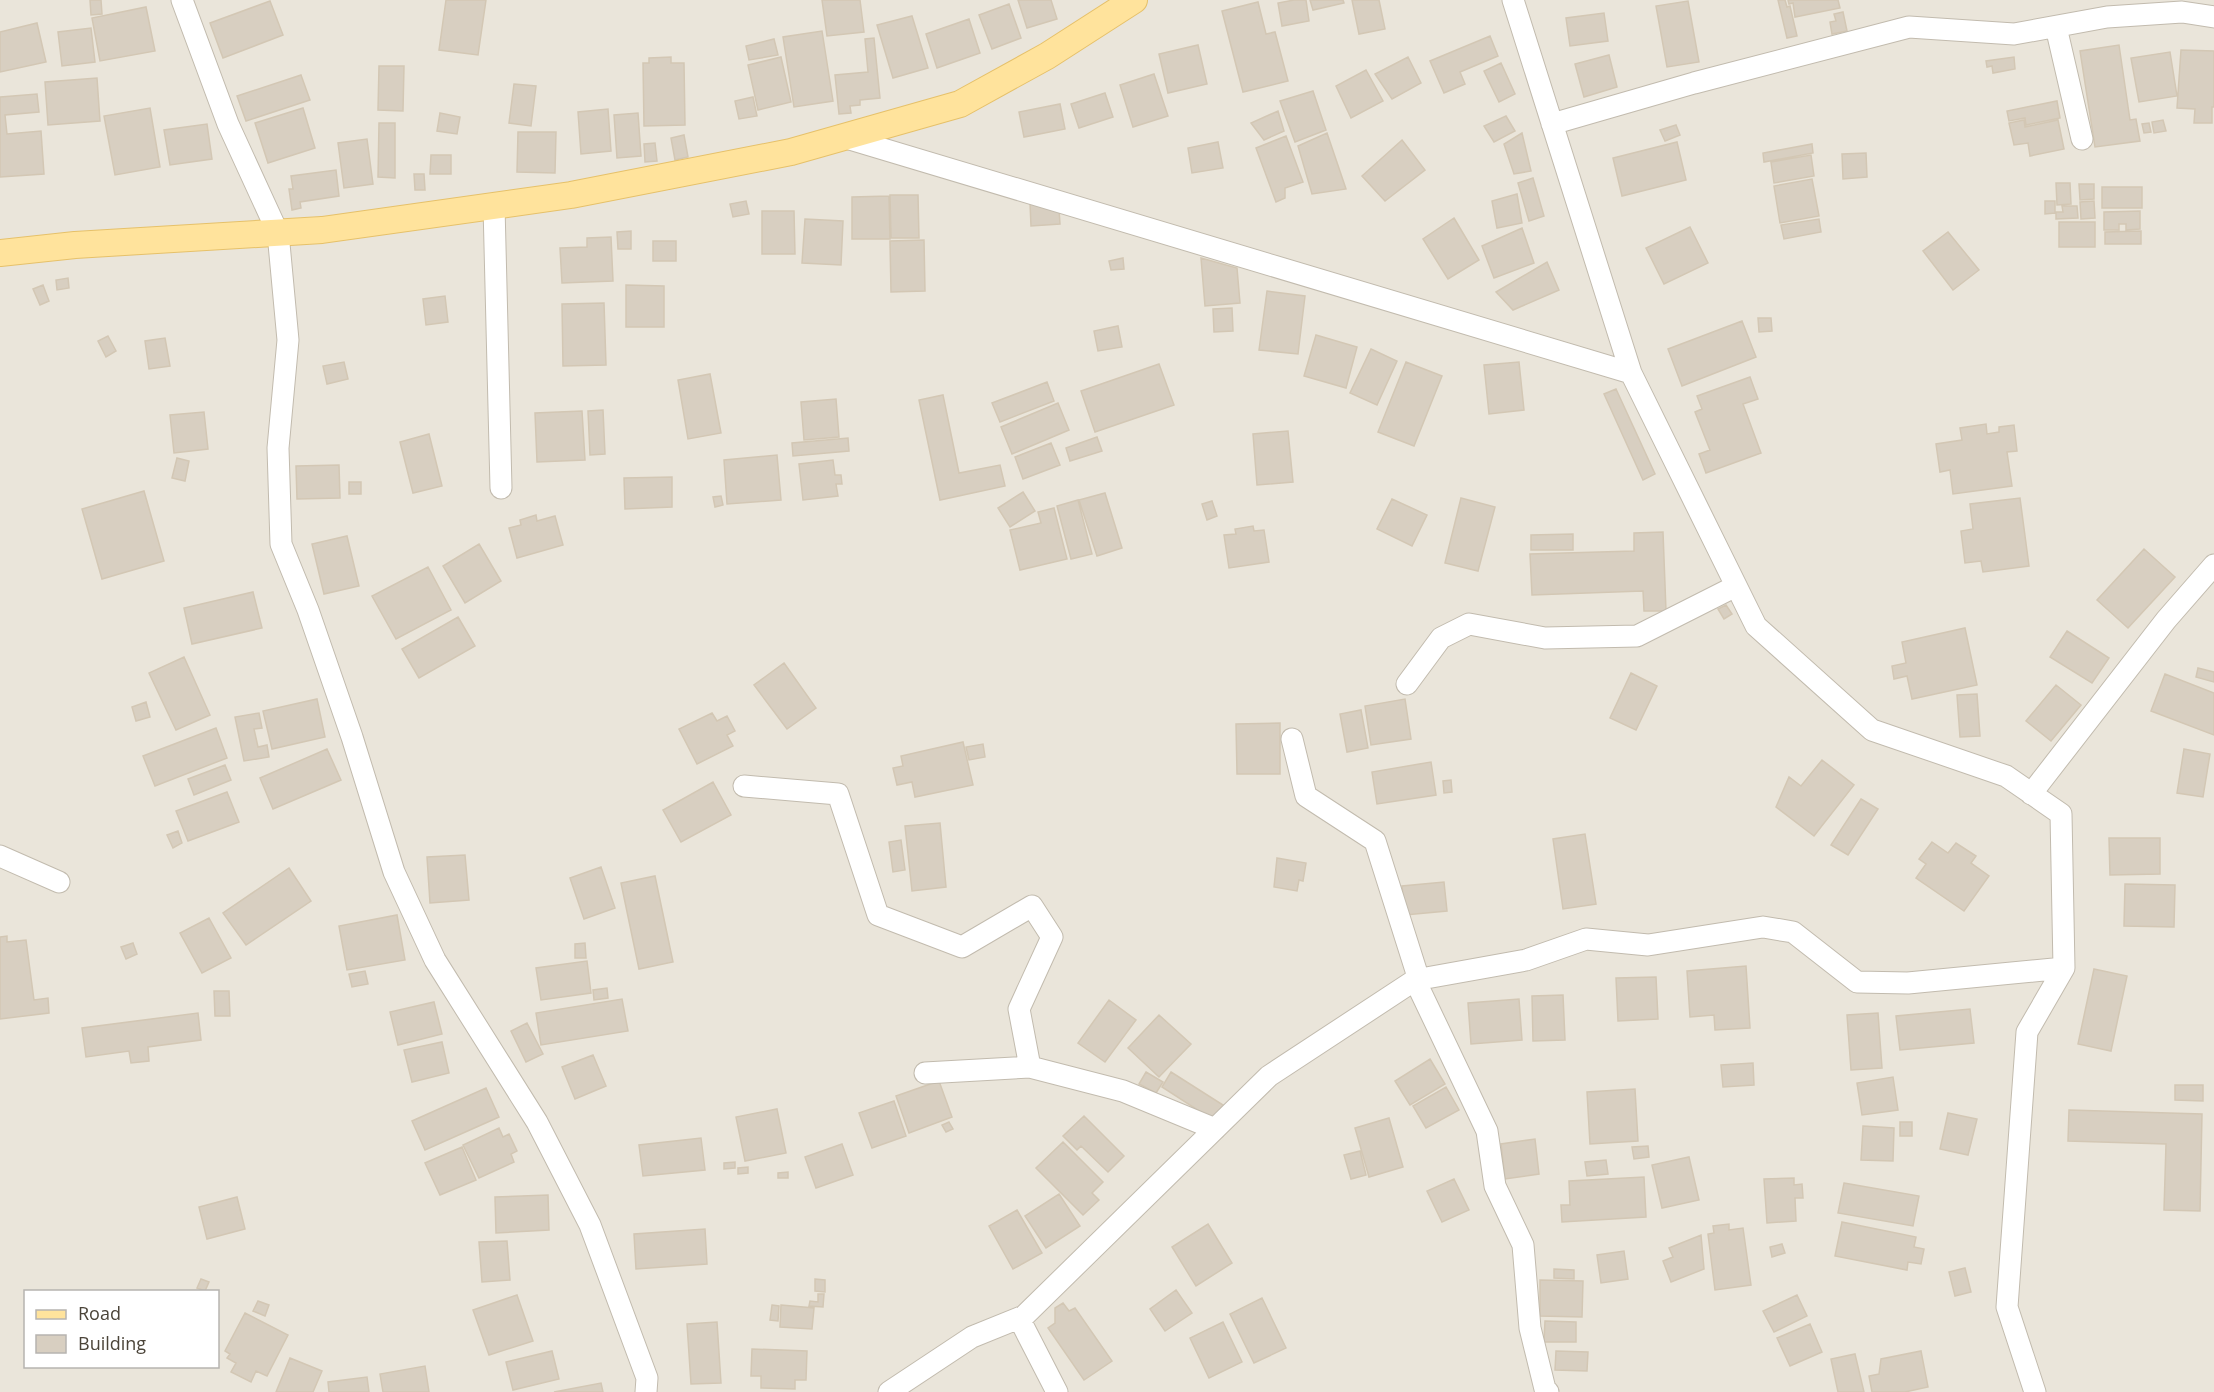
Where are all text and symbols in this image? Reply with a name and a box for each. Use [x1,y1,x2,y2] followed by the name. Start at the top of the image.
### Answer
[24,1290,219,1368] legend
[78,1301,121,1325] text: Road
[78,1331,146,1355] text: Building

